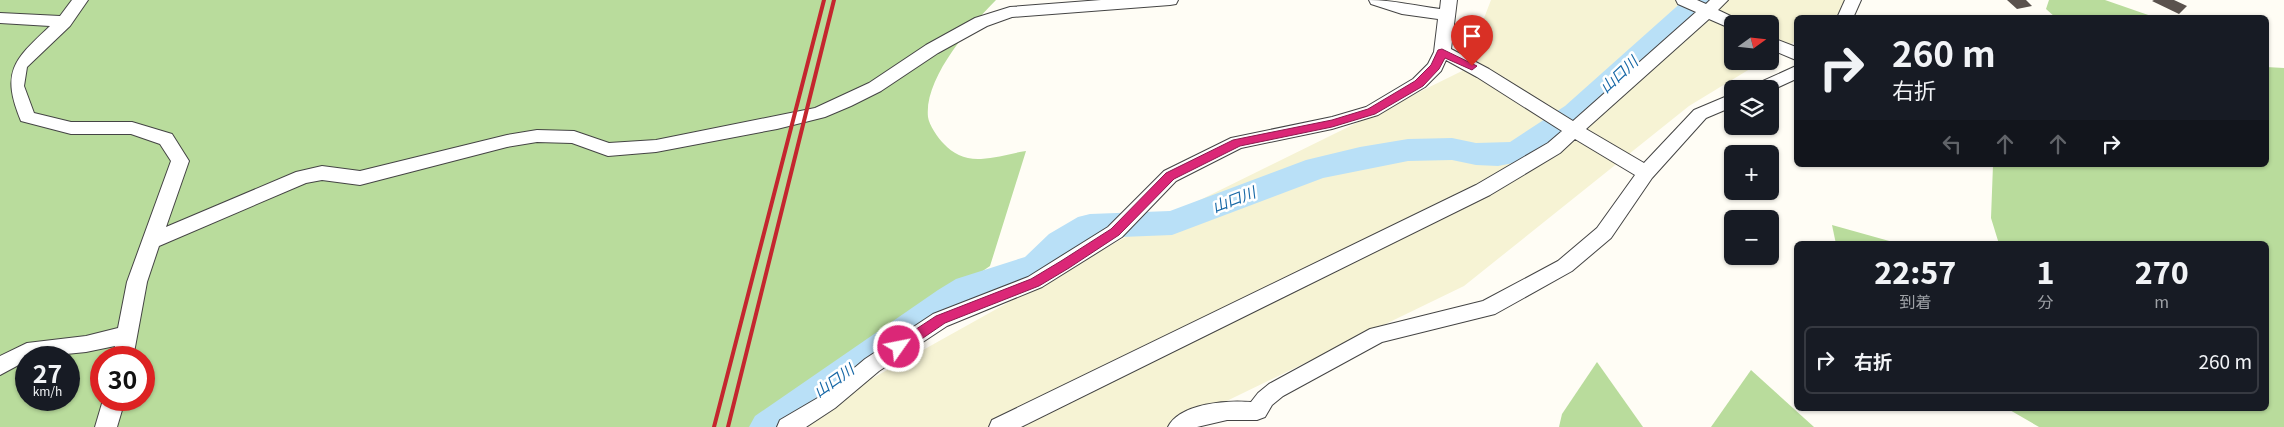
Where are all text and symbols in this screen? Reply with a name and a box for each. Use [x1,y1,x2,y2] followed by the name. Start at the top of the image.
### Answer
[1451,15,1493,66] pin
[1724,15,1779,70] north arrow
[1724,15,1779,265] map controls
[1458,22,1486,50] icon: arrive
[1892,26,1996,77] text: 260 m
[1809,35,1874,100] icon: right
[1594,50,1643,97] water label: 山口川
[1892,73,1936,105] text: 右折
[1724,80,1779,135] button: layers
[1938,130,1966,158] icon: left
[1991,130,2019,158] icon: ahead
[2044,130,2072,158] icon: ahead
[2097,130,2125,158] icon: right
[1724,145,1779,200] button: +
[1209,180,1260,216] water label: 山口川
[1724,210,1779,265] button: −
[1874,249,1956,293] text: 22:57
[2037,249,2055,293] text: 1
[2135,249,2189,293] text: 270
[1899,289,1931,313] text: 到着
[2038,289,2054,313] text: 分
[2154,289,2169,313] text: m
[872,320,924,372] position arrow
[90,346,155,411] speed limit sign: 30
[1811,346,1839,374] icon: right
[1854,347,1892,374] text: 右折
[2199,347,2252,374] text: 260 m
[33,354,62,390] text: 27
[809,357,859,401] water label: 山口川
[33,382,62,399] text: km/h

